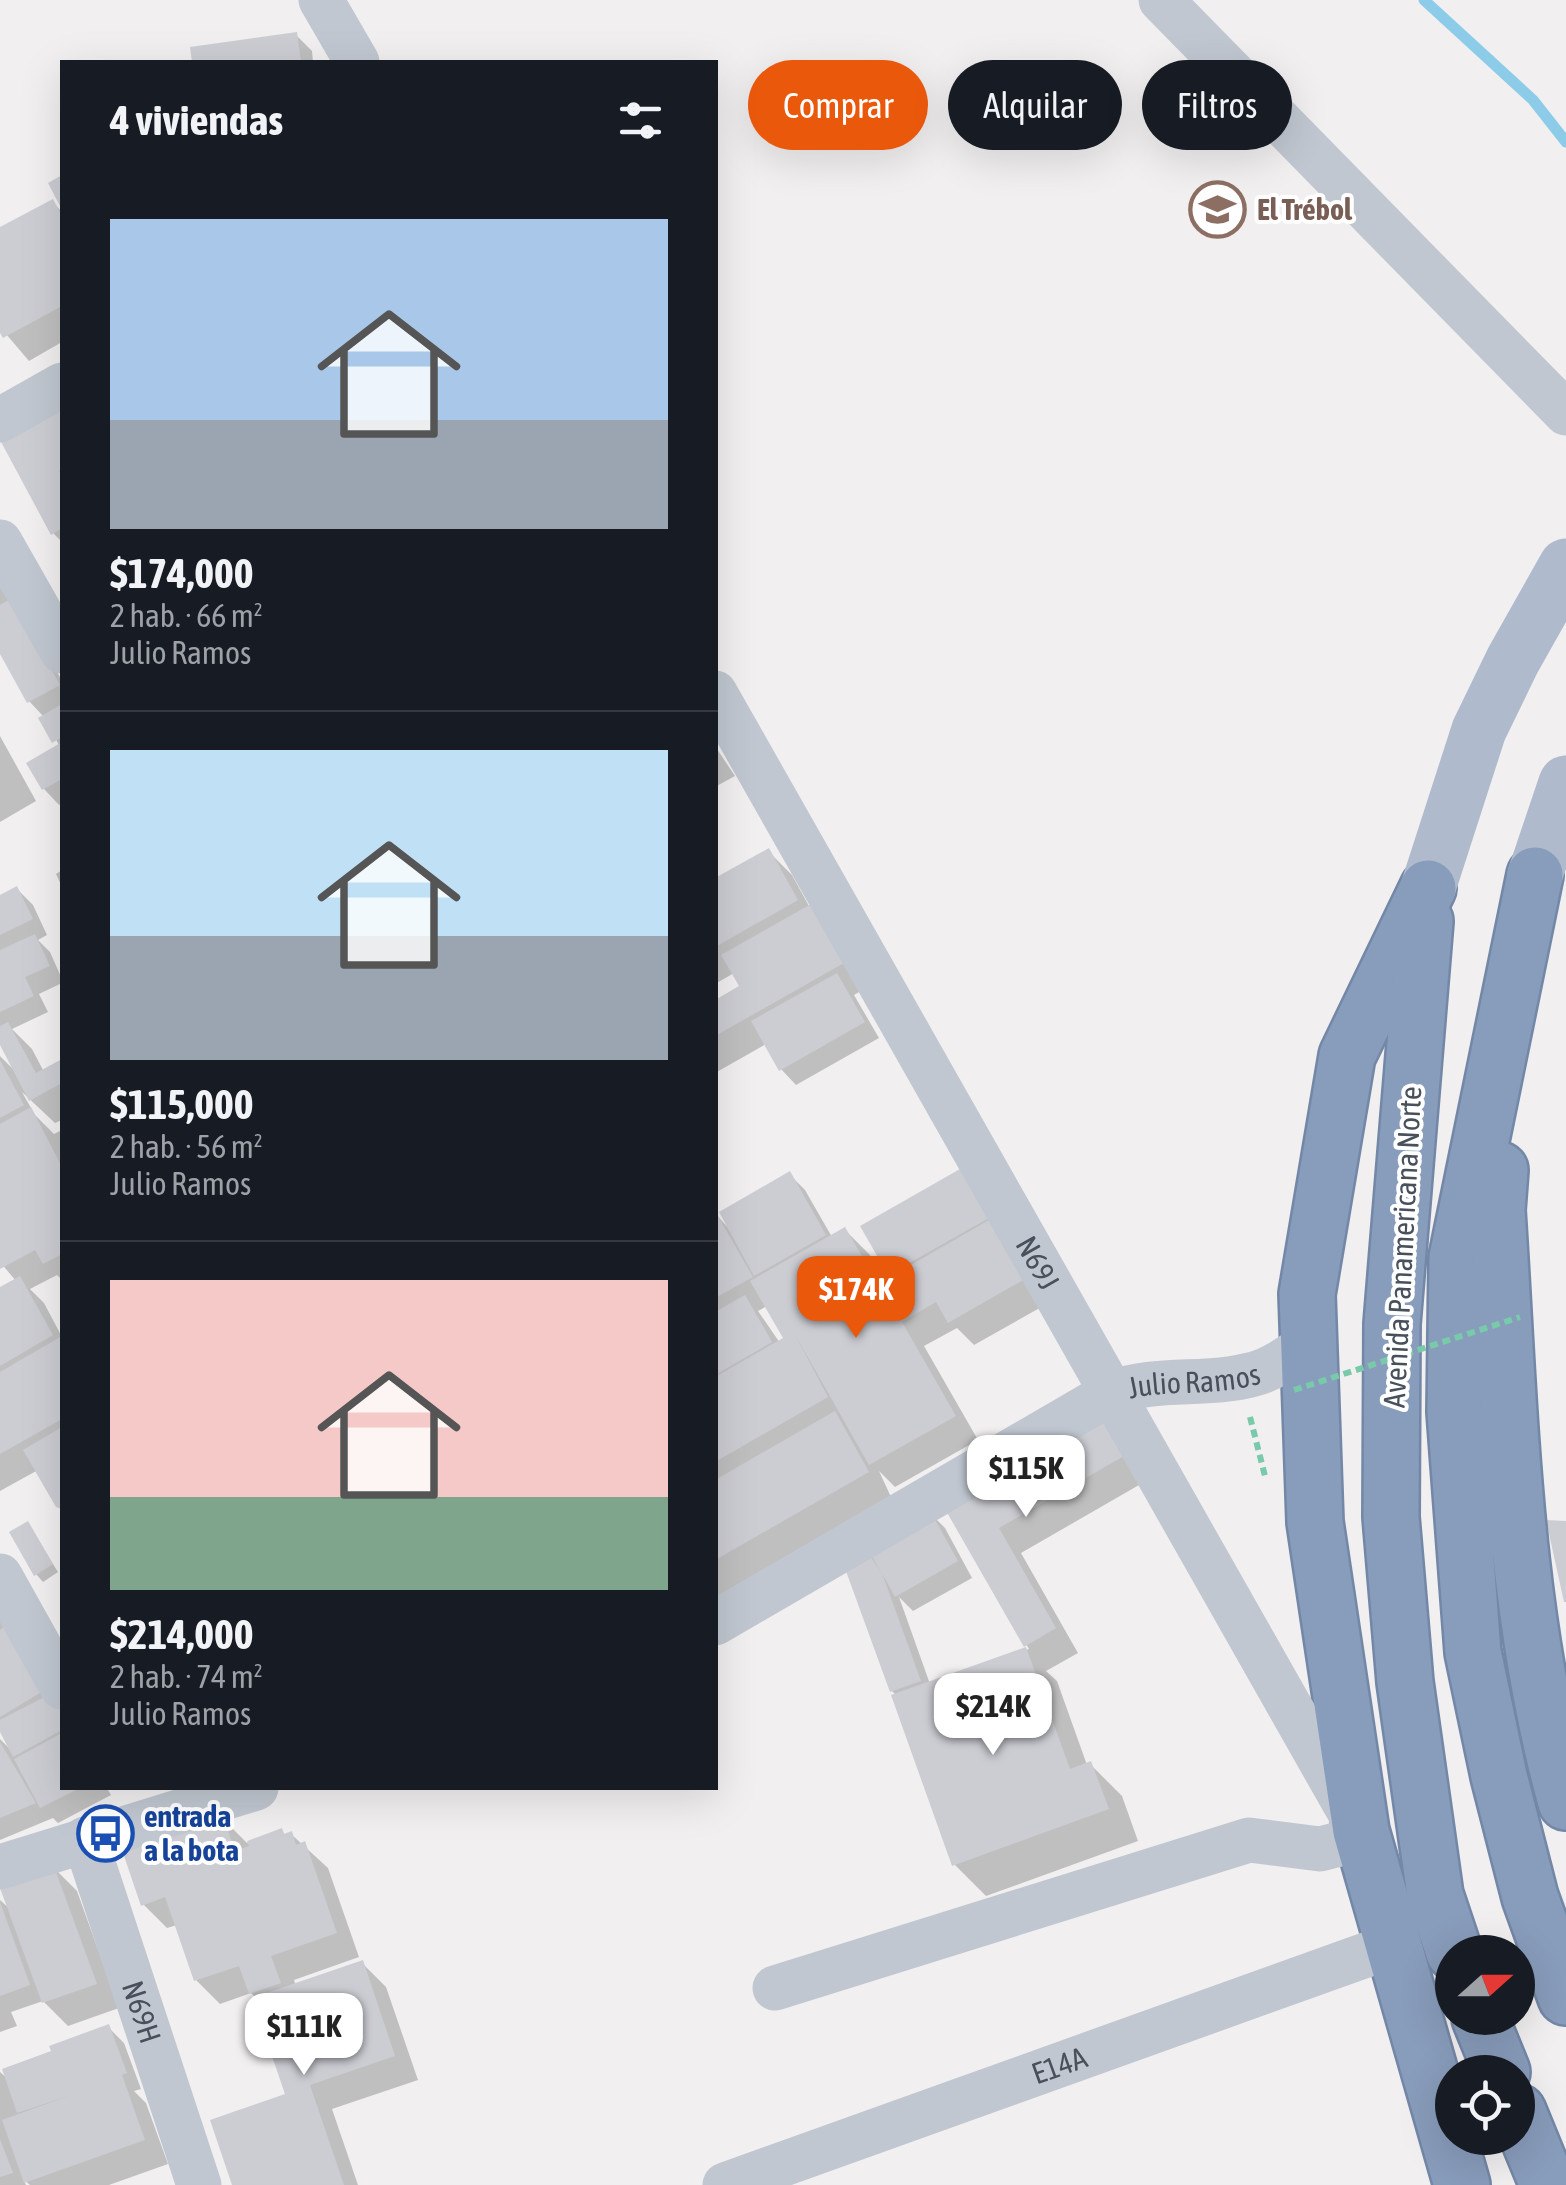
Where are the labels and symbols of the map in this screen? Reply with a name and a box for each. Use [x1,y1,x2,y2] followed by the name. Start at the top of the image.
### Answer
[1188,179,1248,239] school or university icon: El Trébol
[1257,192,1353,226] place label: El Trébol
[1377,1086,1427,1408] street label: Avenida Panamericana Norte
[1010,1230,1067,1295] street label: N69J
[786,1256,926,1341] pin: $174K
[1125,1356,1264,1405] street label: Julio Ramos
[956,1435,1096,1520] pin: $115K
[923,1673,1063,1758] pin: $214K
[144,1799,239,1867] place label: entrada a la bota
[75,1803,135,1863] bus stop icon: entrada a la bota
[1435,1935,1535,2035] north arrow
[116,1976,168,2047] street label: N69H
[234,1993,374,2078] pin: $111K
[1027,2040,1091,2091] street label: E14A

